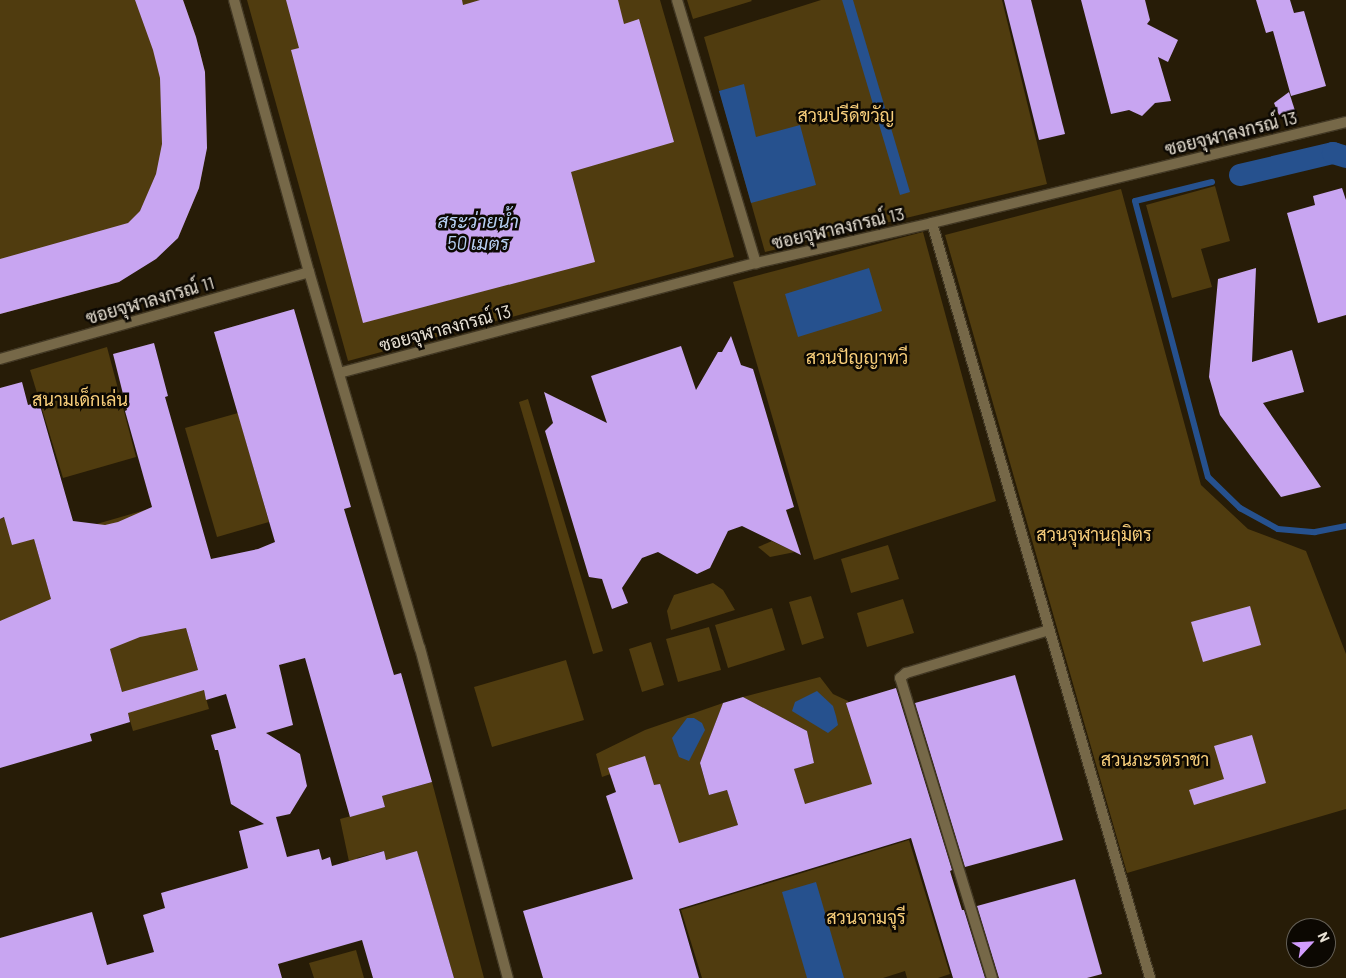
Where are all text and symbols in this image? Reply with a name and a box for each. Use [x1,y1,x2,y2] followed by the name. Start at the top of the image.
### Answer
[797,104,895,126] park label: สวนปรีดีขวัญ
[1163,106,1299,160] street label: ซอยจุฬาลงกรณ์ 13
[770,202,906,254] street label: ซอยจุฬาลงกรณ์ 13
[437,210,519,254] water label: สระว่ายน้ำ 50 เมตร
[83,271,217,329] street label: ซอยจุฬาลงกรณ์ 11
[377,300,513,356] street label: ซอยจุฬาลงกรณ์ 13
[806,346,908,368] park label: สวนปัญญาทวี
[32,388,128,410] park label: สนามเด็กเล่น
[1036,523,1152,545] park label: สวนจุฬานฤมิตร
[1101,748,1209,770] park label: สวนภะรตราชา
[826,906,906,928] park label: สวนจามจุรี
[1286,918,1336,968] north arrow
[1314,929,1334,945] text: N

